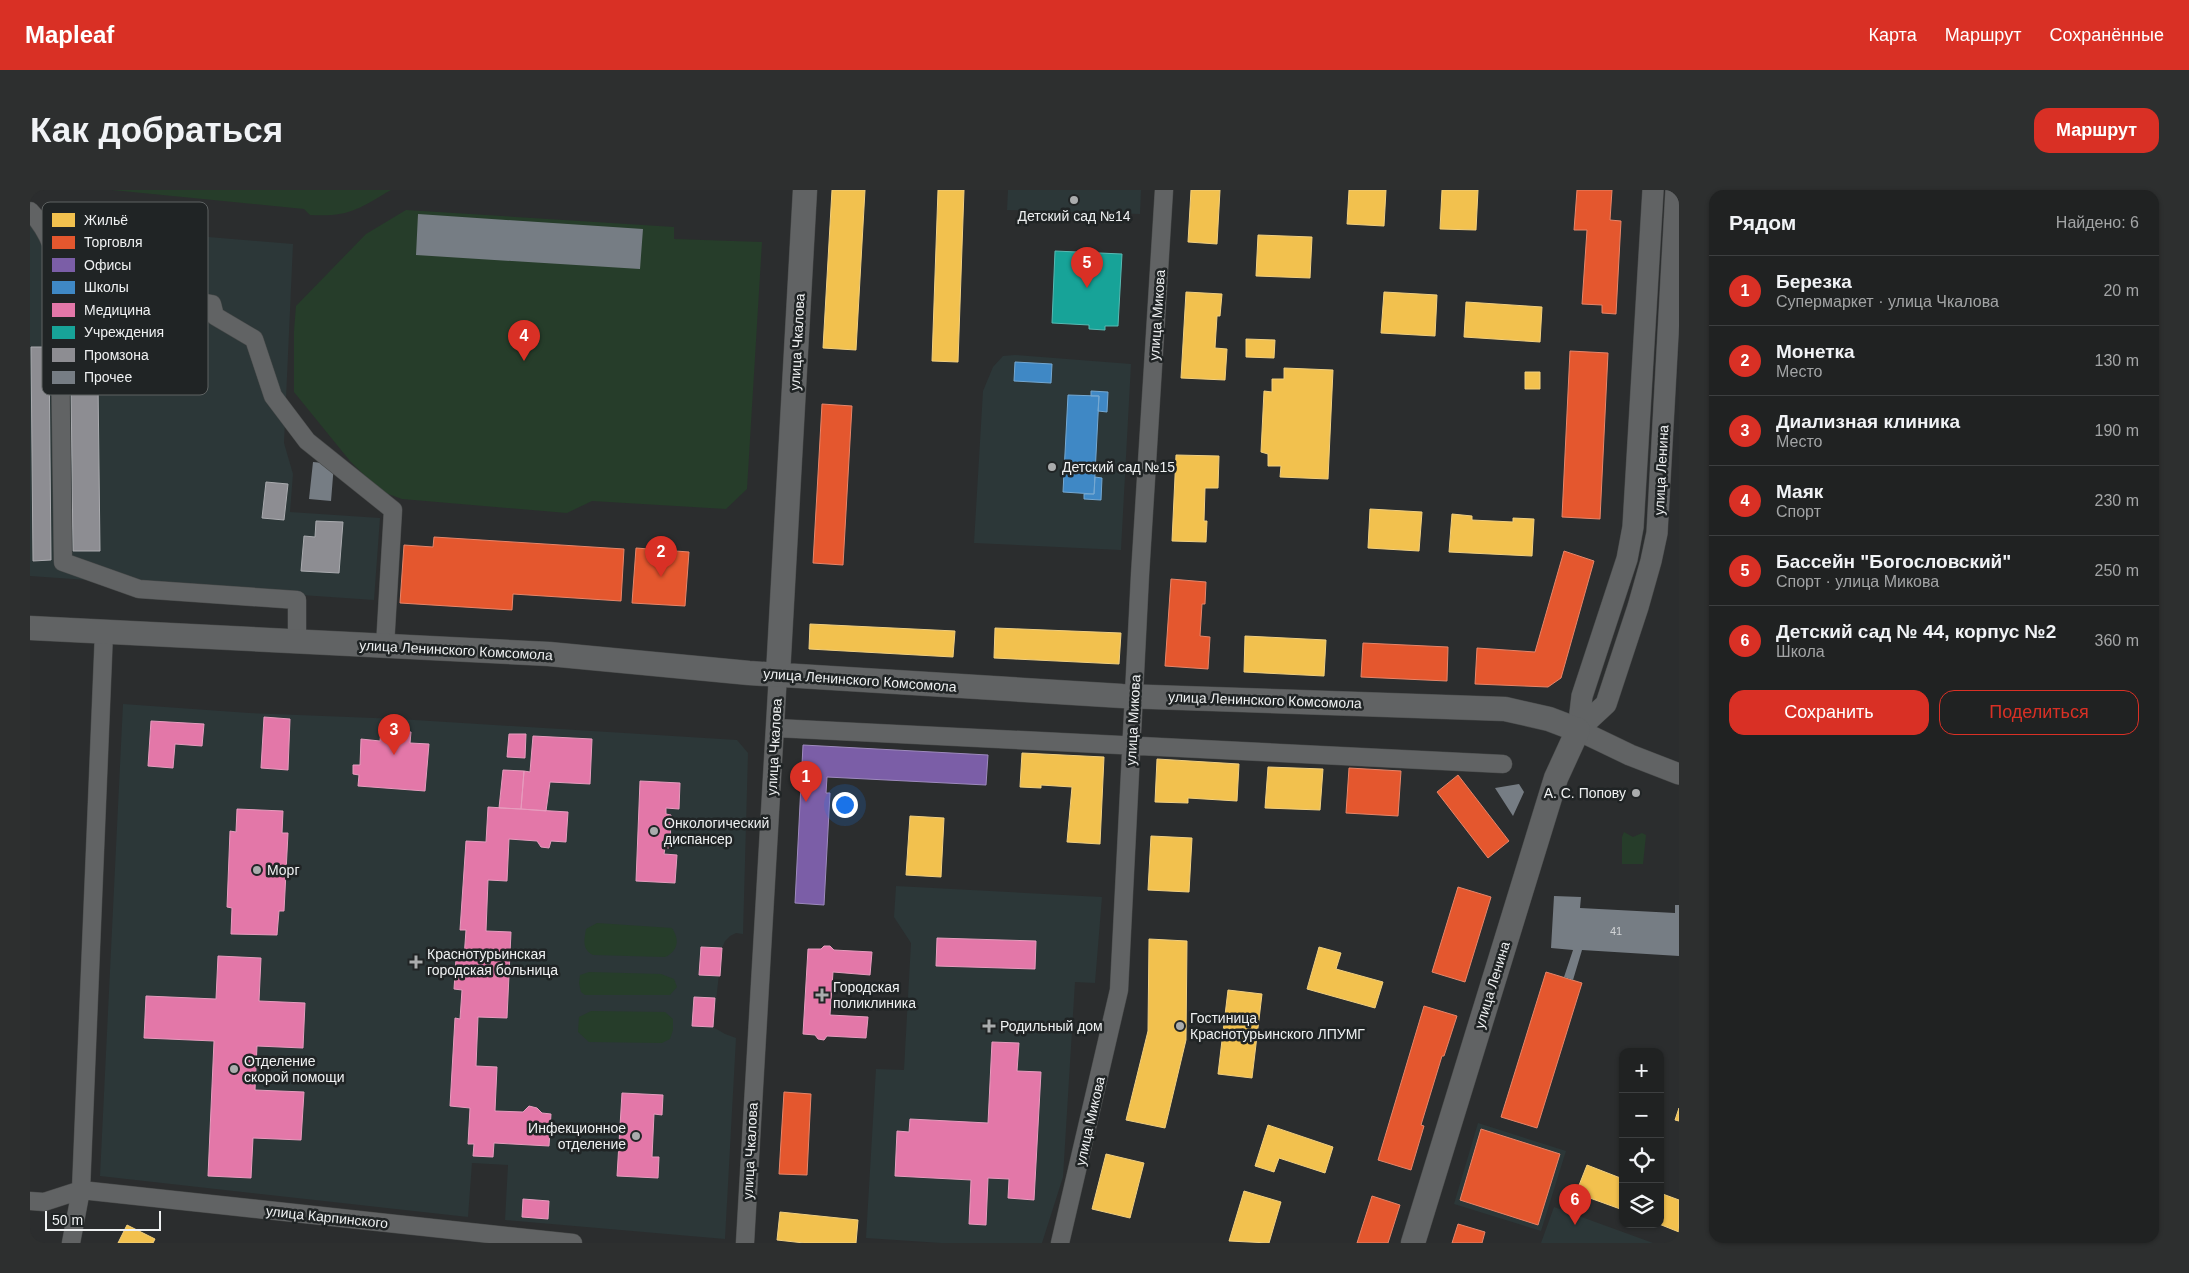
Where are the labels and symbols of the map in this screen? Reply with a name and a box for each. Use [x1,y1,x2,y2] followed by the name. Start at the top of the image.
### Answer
[1068,194,1080,206] marker: Детский сад №14
[42,202,208,395] legend
[1017,208,1131,224] place label: Детский сад №14
[84,212,128,228] text: Жильё
[84,234,142,250] text: Торговля
[1071,247,1103,288] pin: 5
[84,257,131,273] text: Офисы
[1146,269,1168,361] street label: улица Микова
[84,279,129,295] text: Школы
[786,293,808,391] street label: улица Чкалова
[84,302,151,318] text: Медицина
[508,320,540,361] pin: 4
[84,324,164,340] text: Учреждения
[84,347,149,363] text: Промзона
[84,369,132,385] text: Прочее
[1651,424,1671,516] street label: улица Ленина
[1062,459,1175,475] place label: Детский сад №15
[1046,461,1058,473] marker: Детский сад №15
[645,536,677,577] pin: 2
[359,637,553,663] street label: улица Ленинского Комсомола
[763,665,957,695] street label: улица Ленинского Комсомола
[1123,674,1143,766] street label: улица Микова
[1168,689,1362,711] street label: улица Ленинского Комсомола
[763,698,785,796] street label: улица Чкалова
[378,714,410,755] pin: 3
[790,761,822,802] pin: 1
[1544,785,1626,801] place label: А. С. Попову
[1630,787,1642,799] marker: А. С. Попову
[832,792,858,818] your location
[664,815,769,847] place label: Онкологический диспансер
[648,825,660,837] marker: Онкологический диспансер
[267,862,300,878] place label: Морг
[251,864,263,876] marker: Морг
[1610,925,1622,937] house number: 41
[1471,939,1513,1031] street label: улица Ленина
[427,946,558,978] place label: Краснотурьинская городская больница
[409,955,423,969] marker: Краснотурьинская городская больница
[833,979,916,1011] place label: Городская поликлиника
[815,988,829,1002] marker: Городская поликлиника
[1190,1010,1365,1042] place label: Гостиница Краснотурьинского ЛПУМГ
[1000,1018,1103,1034] place label: Родильный дом
[982,1019,996,1033] marker: Родильный дом
[1174,1020,1186,1032] marker: Гостиница Краснотурьинского ЛПУМГ
[244,1053,344,1085] place label: Отделение скорой помощи
[228,1063,240,1075] marker: Отделение скорой помощи
[1072,1075,1108,1167] street label: улица Микова
[739,1102,761,1200] street label: улица Чкалова
[528,1120,626,1152] place label: Инфекционное отделение
[630,1130,642,1142] marker: Инфекционное отделение
[1559,1184,1591,1225] pin: 6
[265,1203,389,1231] street label: улица Карпинского
[45,1208,161,1231] scale bar

